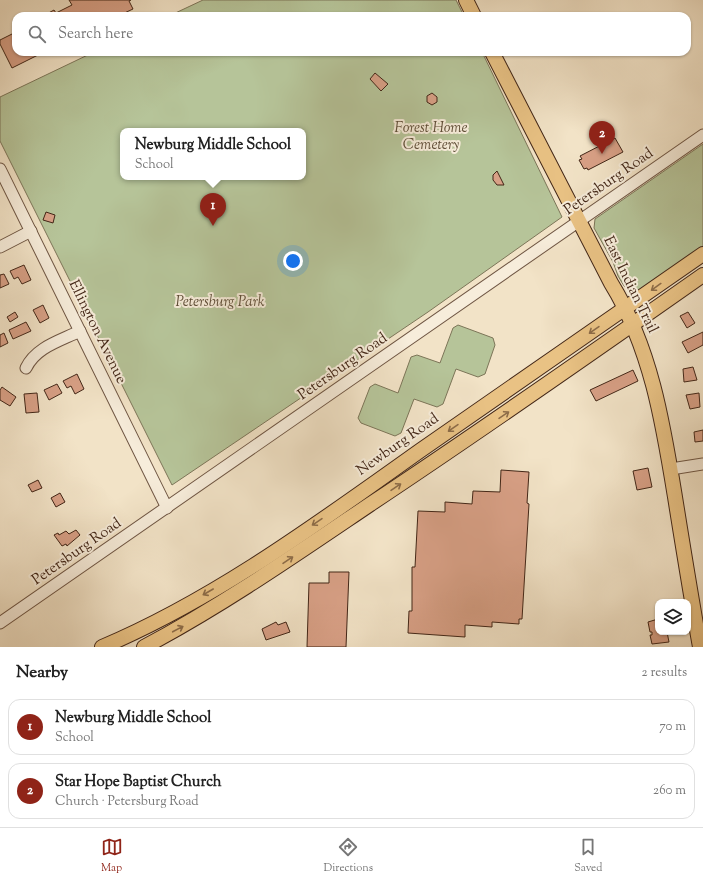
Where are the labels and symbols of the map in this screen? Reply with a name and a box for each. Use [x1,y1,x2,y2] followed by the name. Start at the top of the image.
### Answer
[394,118,468,156] park label: Forest Home Cemetery
[589,121,615,154] pin: 2
[560,143,658,221] street label: Petersburg Road
[200,193,226,226] pin: 1
[597,233,663,337] street label: East Indian Trail
[283,251,303,271] your location
[63,277,131,387] street label: Ellington Avenue
[651,283,662,291] one-way arrow
[176,292,265,313] park label: Petersburg Park
[589,326,600,334] one-way arrow
[294,328,392,406] street label: Petersburg Road
[353,408,444,481] street label: Newburg Road
[498,411,509,419] one-way arrow
[447,424,458,432] one-way arrow
[390,483,401,491] one-way arrow
[28,513,126,591] street label: Petersburg Road
[312,518,323,526] one-way arrow
[283,556,294,564] one-way arrow
[202,588,214,596] one-way arrow
[172,625,184,632] one-way arrow

